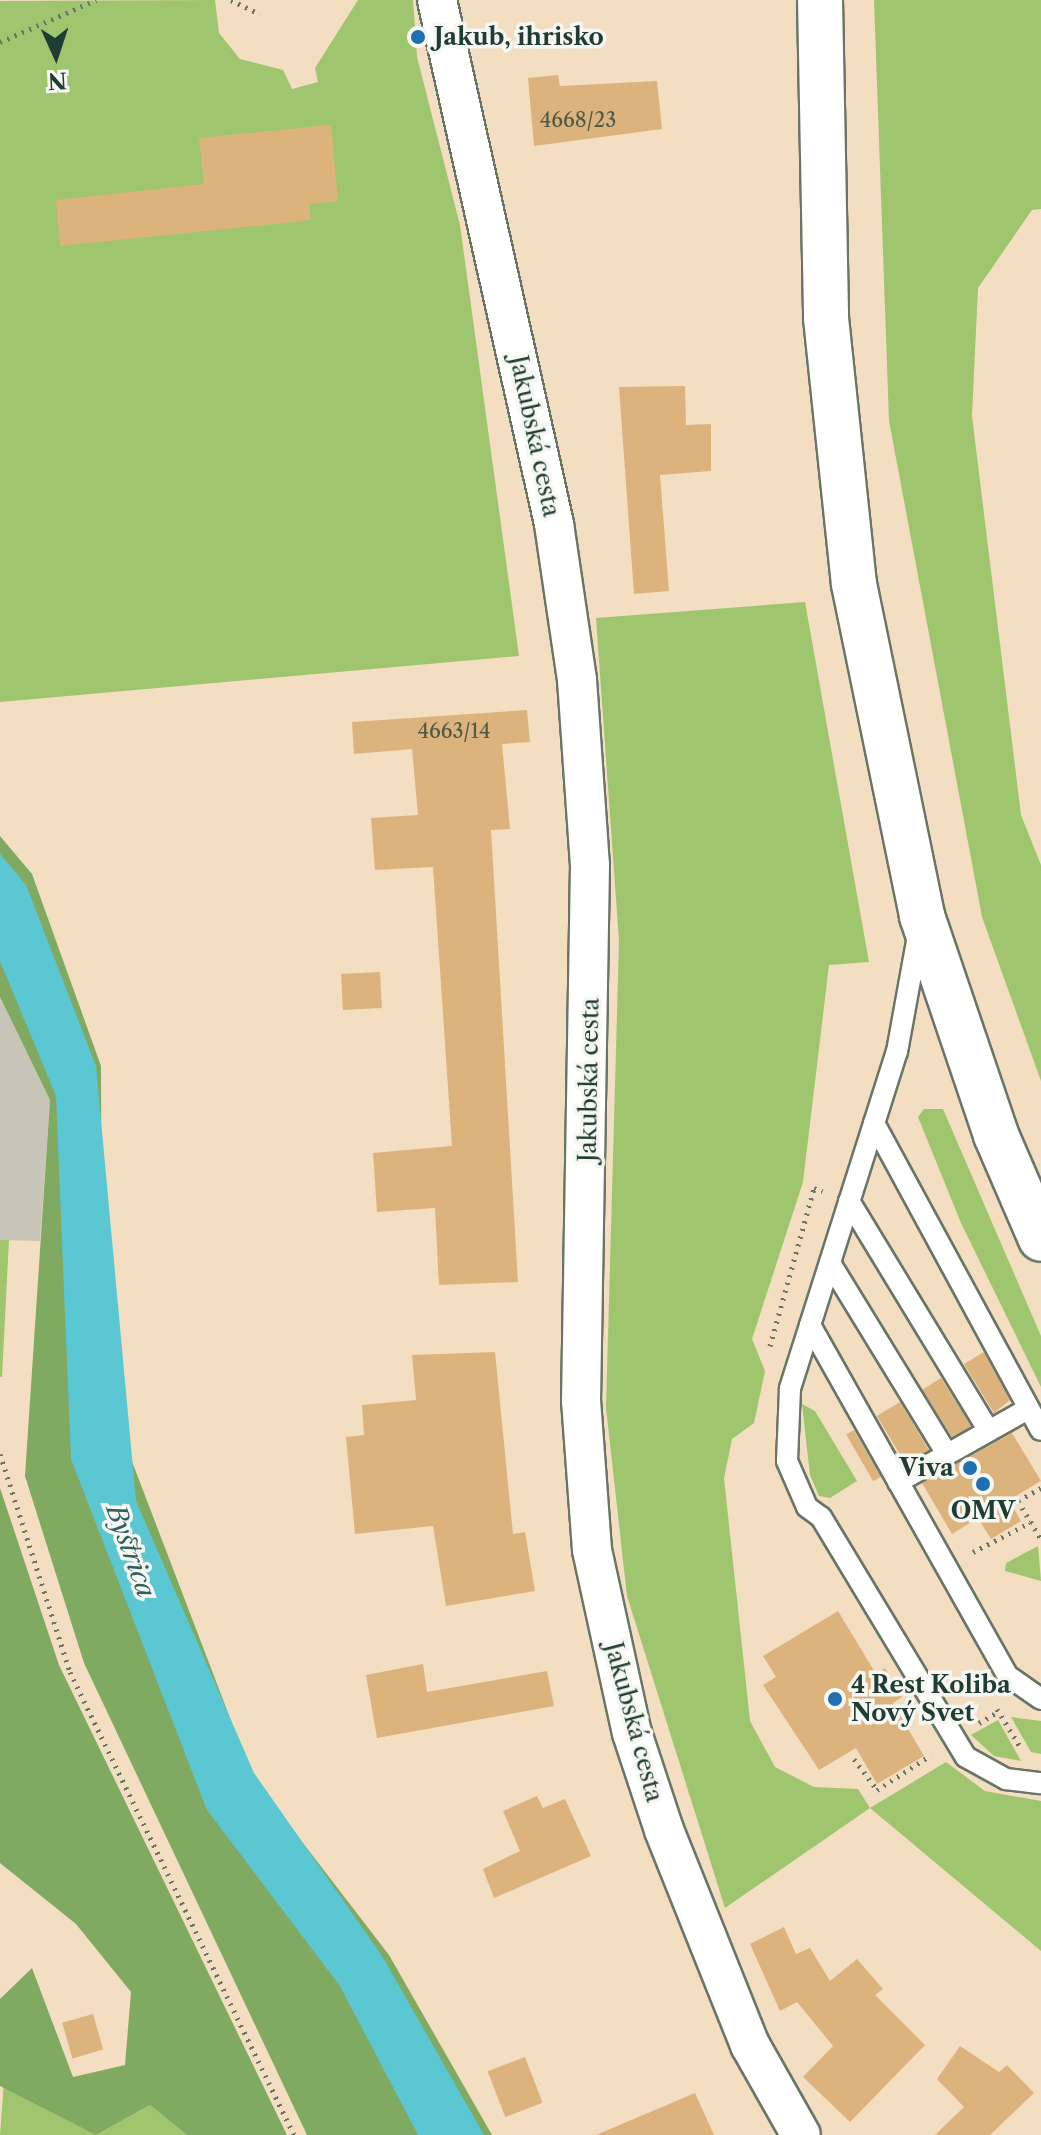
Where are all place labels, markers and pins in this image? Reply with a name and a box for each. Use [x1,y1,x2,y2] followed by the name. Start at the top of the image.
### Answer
[434,23,604,51] place label: Jakub, ihrisko
[409,28,427,46] marker: Jakub, ihrisko
[899,1454,954,1482] place label: Viva
[961,1459,979,1477] marker: Viva
[974,1475,992,1493] marker: OMV
[951,1497,1015,1525] place label: OMV
[851,1671,1011,1727] place label: 4 Rest Koliba Nový Svet
[826,1690,844,1708] marker: 4 Rest Koliba Nový Svet

